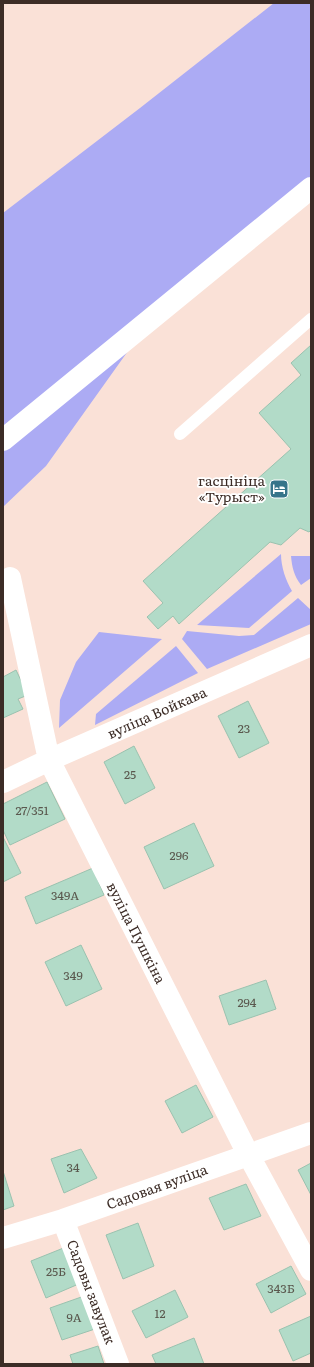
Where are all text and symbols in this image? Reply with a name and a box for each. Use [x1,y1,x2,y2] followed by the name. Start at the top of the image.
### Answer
[198,470,265,506] place label: гасцініца «Турыст»
[268,478,290,500] hotel icon: гасцініца «Турыст»
[104,681,210,743] street label: вуліца Войкава
[238,719,250,737] house number: 23
[124,765,136,783] house number: 25
[15,801,49,819] house number: 27/351
[170,846,189,864] house number: 296
[103,878,171,987] street label: вуліца Пушкіна
[51,886,79,904] house number: 349А
[63,966,83,984] house number: 349
[238,993,257,1011] house number: 294
[66,1158,80,1176] house number: 34
[103,1158,210,1214] street label: Садовая вуліца
[63,1237,121,1347] street label: Садовы завулак
[46,1262,66,1280] house number: 25Б
[267,1279,295,1297] house number: 343Б
[155,1304,165,1322] house number: 12
[66,1308,82,1326] house number: 9А

